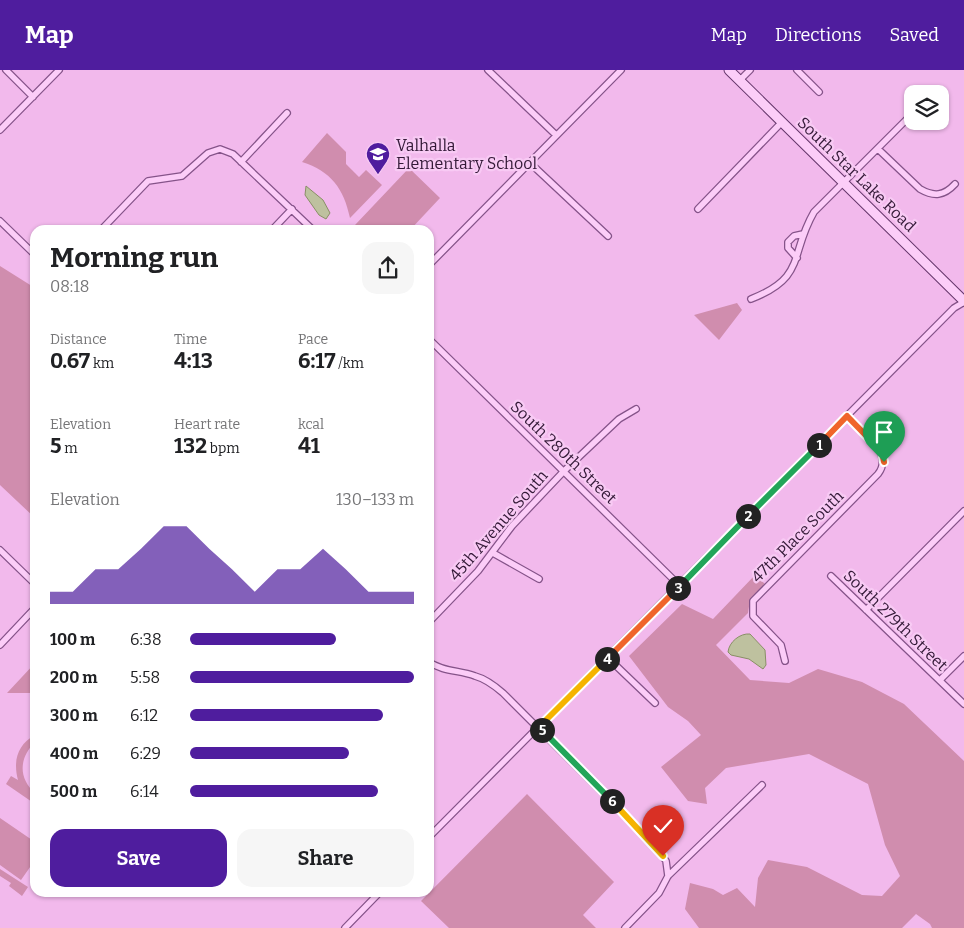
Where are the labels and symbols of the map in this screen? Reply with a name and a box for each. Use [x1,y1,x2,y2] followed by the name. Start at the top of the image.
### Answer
[794,113,920,236] street label: South Star Lake Road
[396,136,537,173] place label: Valhalla Elementary School
[365,141,391,175] school or university icon: Valhalla Elementary School
[507,397,621,508] street label: South 280th Street
[863,411,905,462] pin
[806,432,832,458] pin: 1
[445,466,552,584] street label: 45th Avenue South
[747,486,847,586] street label: 47th Place South
[736,504,760,528] pin: 2
[840,566,952,675] street label: South 279th Street
[666,576,690,600] pin: 3
[594,646,620,672] pin: 4
[530,718,554,742] pin: 5
[600,788,624,814] pin: 6
[642,805,684,856] pin

